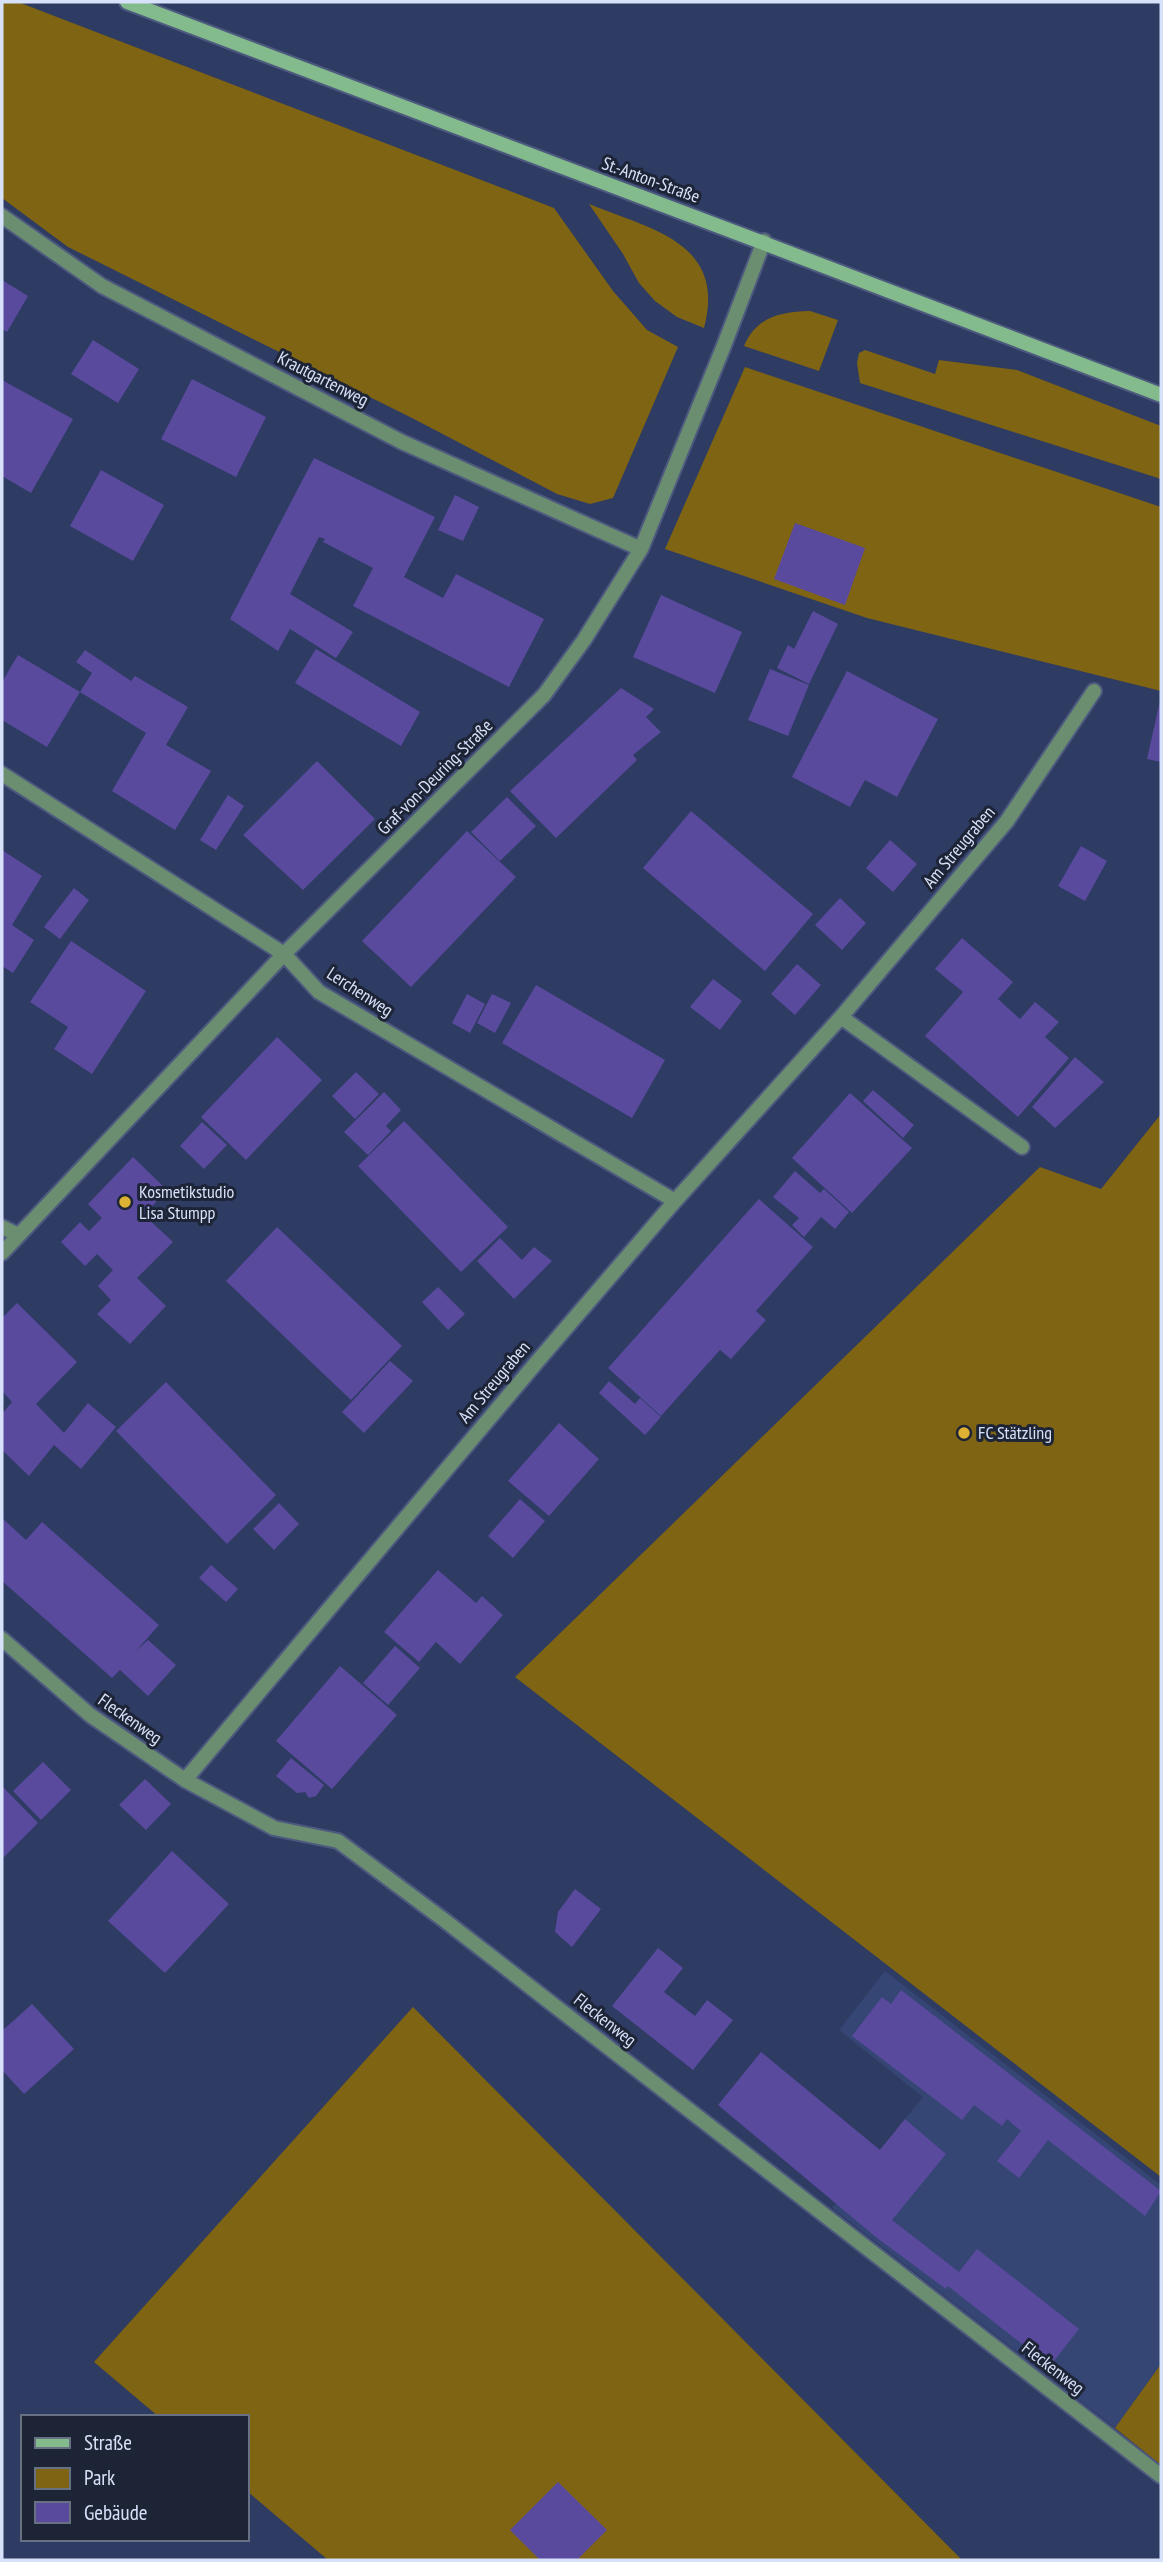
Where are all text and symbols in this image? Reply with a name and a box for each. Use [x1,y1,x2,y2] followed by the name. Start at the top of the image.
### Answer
[599,151,703,208] street label: St.-Anton-Straße
[274,346,373,411] street label: Krautgartenweg
[372,714,497,839] street label: Graf-von-Deuring-Straße
[918,801,1000,892] street label: Am Streugraben
[323,962,398,1021] street label: Lerchenweg
[139,1180,235,1224] place label: Kosmetikstudio Lisa Stumpp
[117,1194,133,1210] marker: Kosmetikstudio Lisa Stumpp
[453,1336,535,1427] street label: Am Streugraben
[978,1421,1052,1444] place label: FC Stätzling
[956,1425,972,1441] marker: FC Stätzling
[94,1688,167,1749] street label: Fleckenweg
[569,1988,641,2051] street label: Fleckenweg
[1017,2336,1089,2399] street label: Fleckenweg
[21,2415,248,2541] legend
[84,2429,132,2456] text: Straße
[84,2464,115,2491] text: Park
[84,2499,147,2526] text: Gebäude

